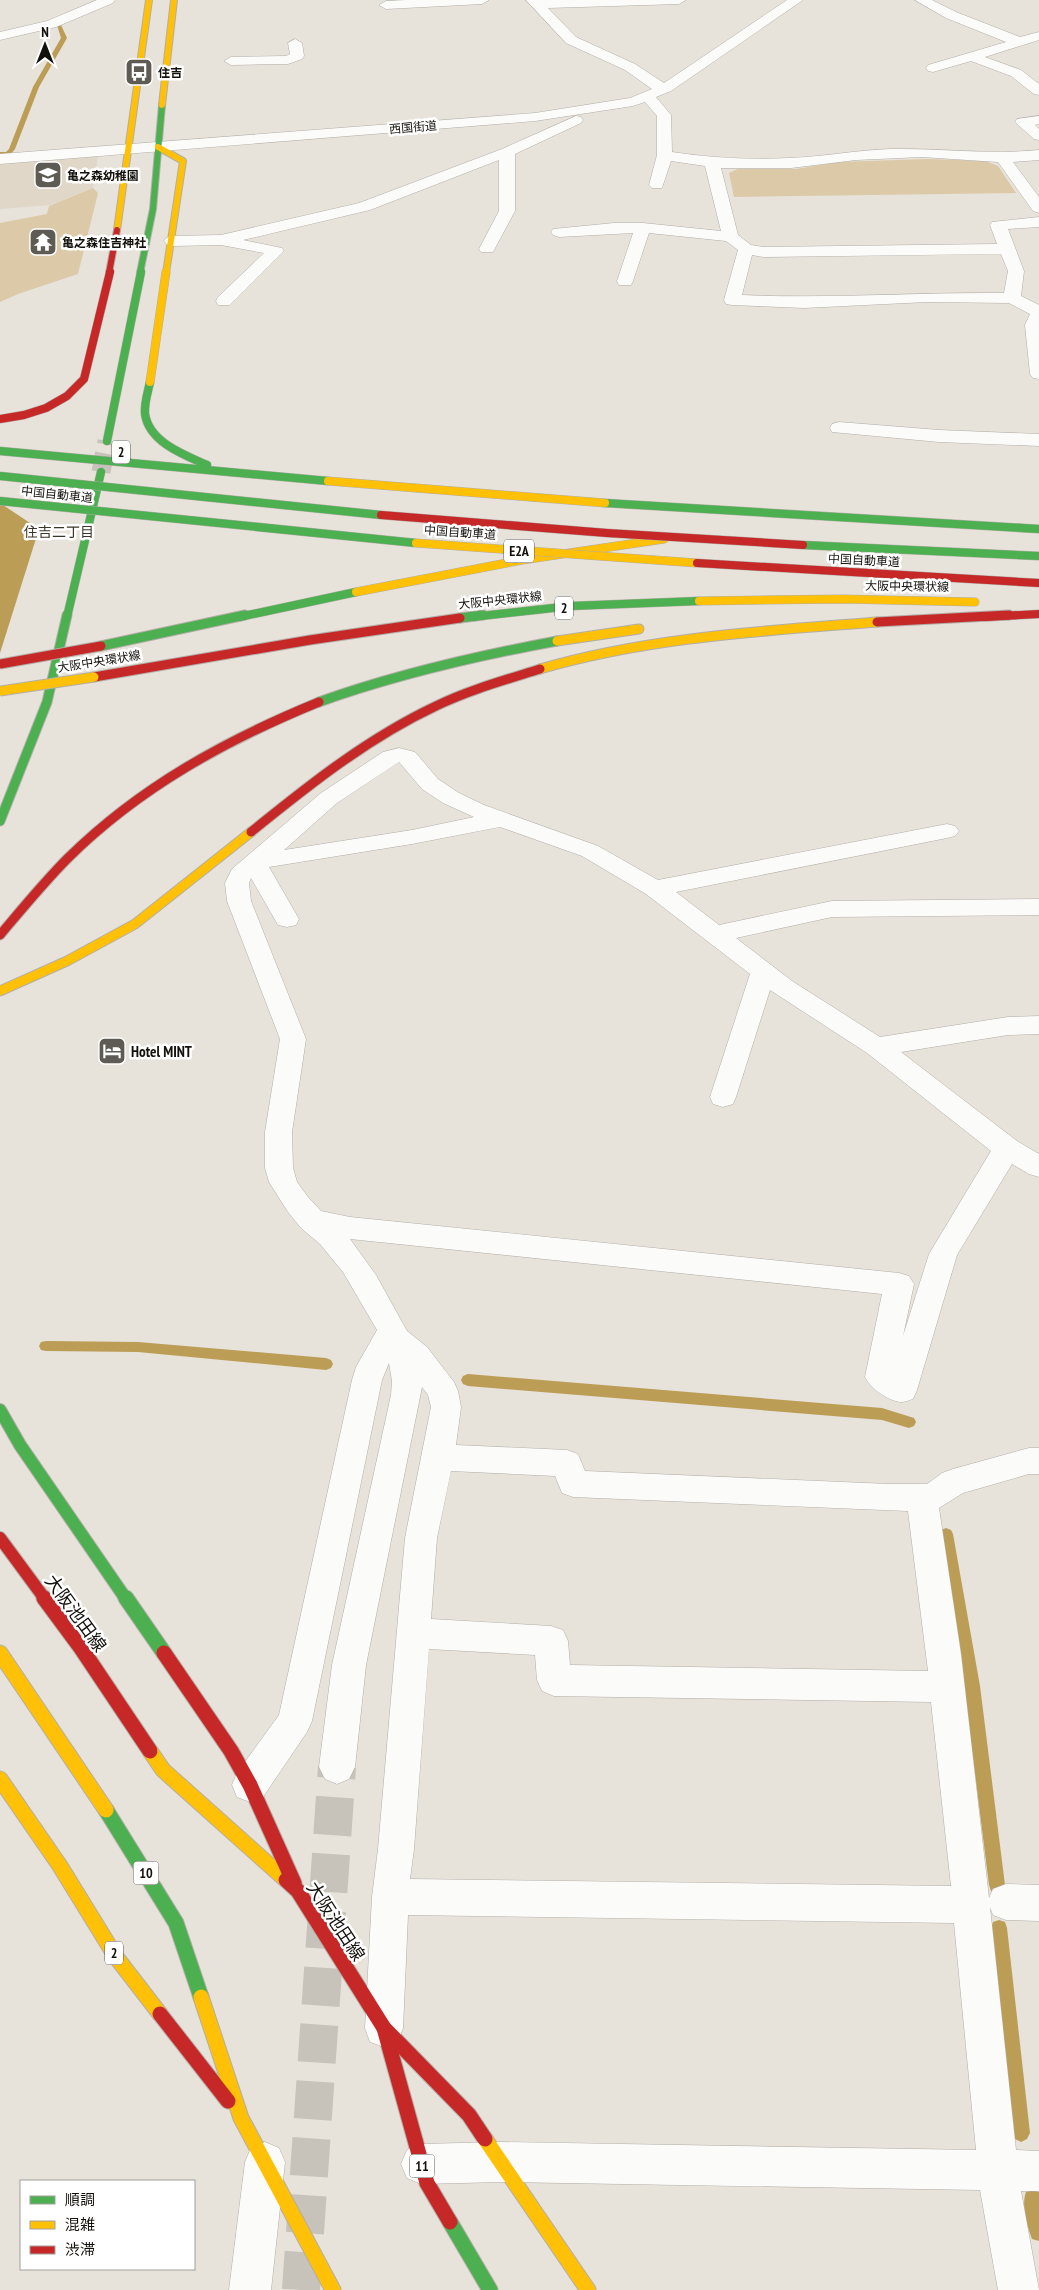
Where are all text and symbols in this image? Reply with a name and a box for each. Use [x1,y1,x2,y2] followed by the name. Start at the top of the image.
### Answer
[20,20,70,70] north arrow
[41,23,49,41] text: N
[124,57,154,87] bus stop icon: 住吉
[158,65,182,80] place label: 住吉
[388,117,438,137] street label: 西国街道
[33,160,63,190] school or university icon: 亀之森幼稚園
[67,168,139,183] place label: 亀之森幼稚園
[28,227,58,257] temple icon: 亀之森住吉神社
[62,235,146,250] place label: 亀之森住吉神社
[112,441,130,464] road number: 2
[20,483,94,505] street label: 中国自動車道
[424,522,496,542] street label: 中国自動車道
[24,523,94,541] district label: 住吉二丁目
[504,540,534,562] road number: E2A
[828,551,900,569] street label: 中国自動車道
[865,578,949,594] street label: 大阪中央環状線
[457,588,543,612] street label: 大阪中央環状線
[555,596,573,620] road number: 2
[56,647,142,675] street label: 大阪中央環状線
[97,1036,127,1066] hotel icon: Hotel MINT
[131,1042,192,1061] place label: Hotel MINT
[40,1570,112,1656] street label: 大阪池田線
[134,1862,158,1885] road number: 10
[302,1877,370,1965] street label: 大阪池田線
[105,1942,123,1965] road number: 2
[410,2154,434,2178] road number: 11
[20,2180,195,2270] legend
[65,2190,95,2209] text: 順調
[65,2215,95,2234] text: 混雑
[65,2240,95,2259] text: 渋滞

